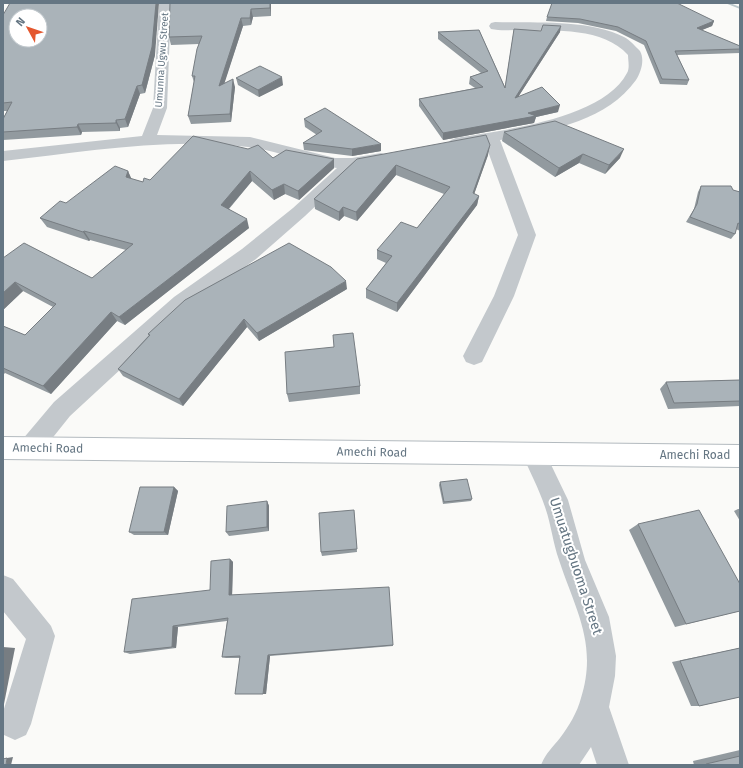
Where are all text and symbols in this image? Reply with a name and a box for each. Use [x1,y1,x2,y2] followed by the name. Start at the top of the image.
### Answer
[8,8,48,48] north arrow
[153,12,171,108] street label: Umunna Ugwu Street
[13,15,28,29] text: N
[13,440,83,456] street label: Amechi Road
[337,444,407,460] street label: Amechi Road
[660,448,730,462] street label: Amechi Road
[546,495,607,638] street label: Umuatugbuoma Street

